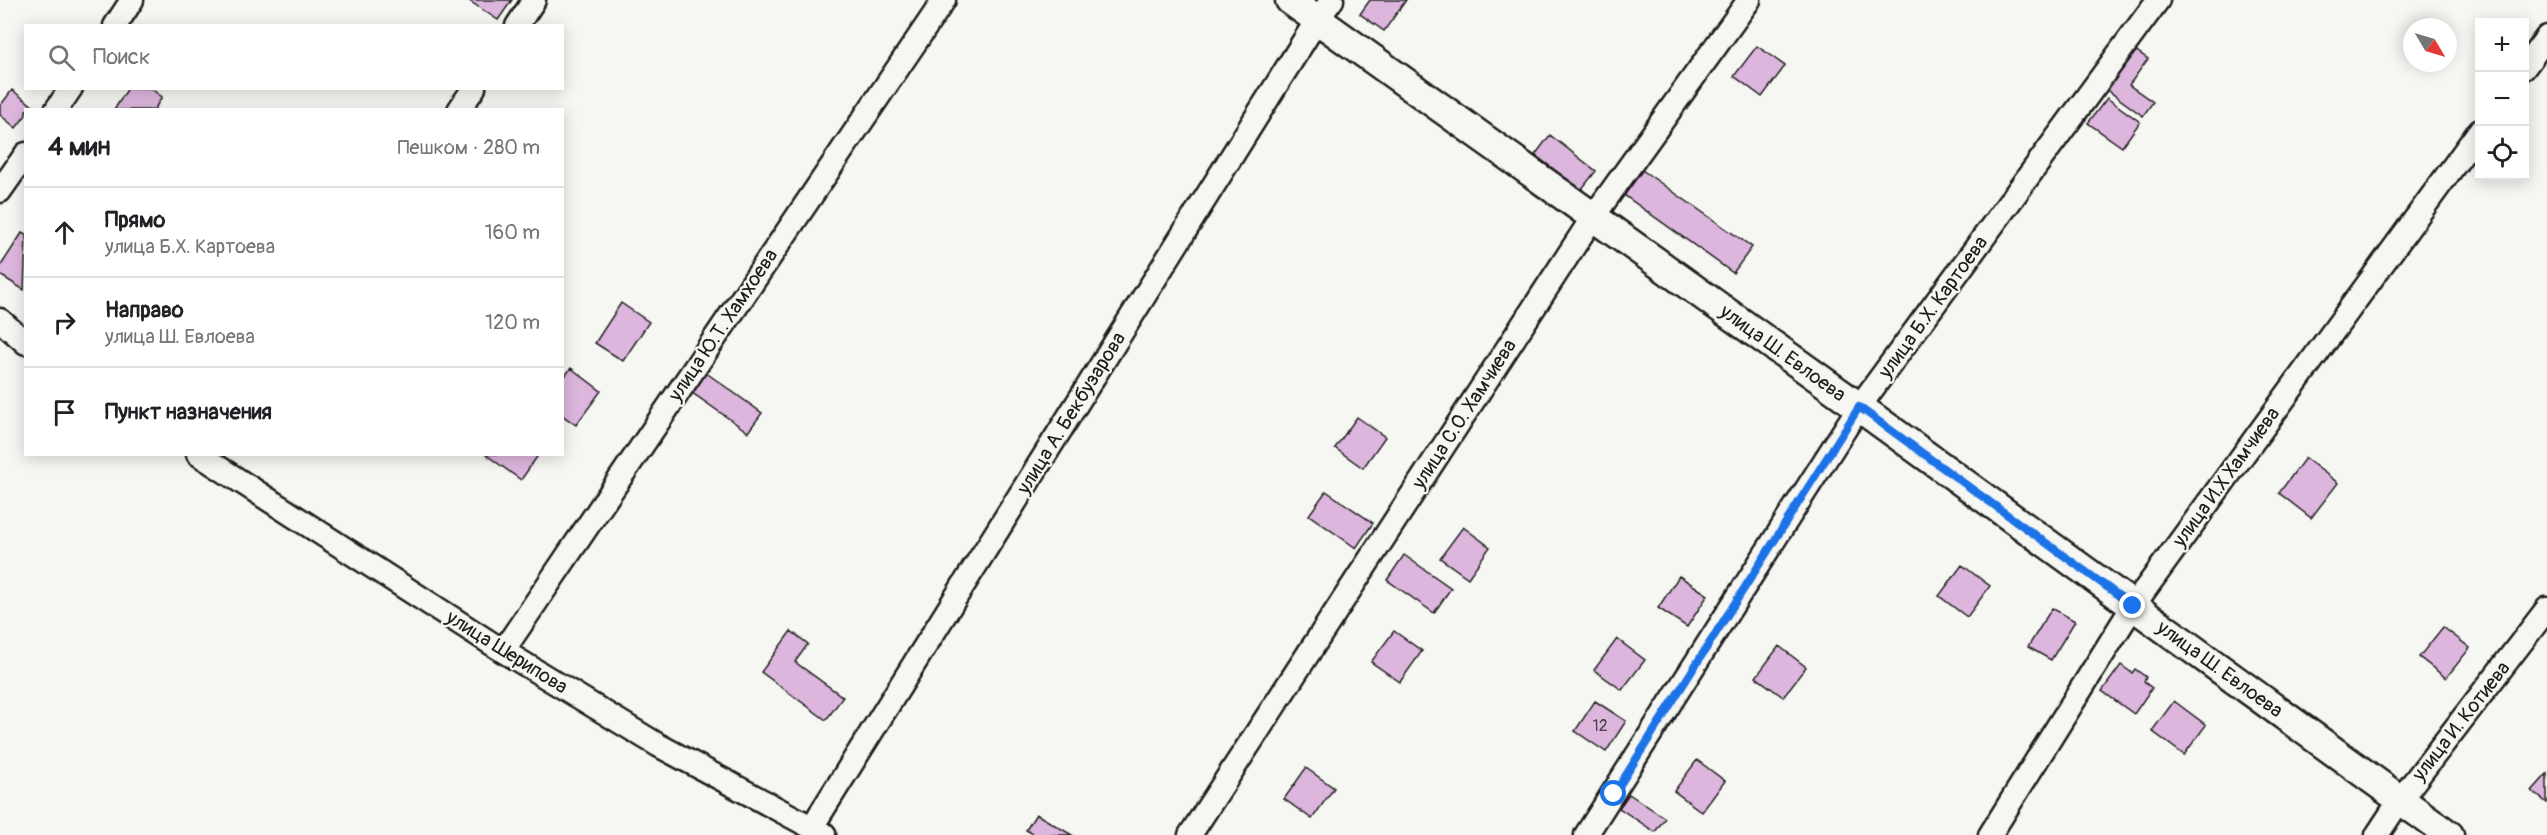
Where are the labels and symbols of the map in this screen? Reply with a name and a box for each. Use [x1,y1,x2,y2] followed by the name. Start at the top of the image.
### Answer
[2403,18,2457,72] north arrow
[1872,231,1993,384] street label: улица Б.Х. Картоева
[662,244,783,407] street label: улица Ю.Т. Хамхоева
[1714,298,1851,407] street label: улица Ш. Евлоева
[1011,327,1131,499] street label: улица А. Бекбузарова
[1406,334,1522,494] street label: улица С.О. Хамчиева
[2166,402,2285,553] street label: улица И.Х Хамчиева
[2119,592,2145,618] route end
[441,604,572,699] street label: улица Шерипова
[2151,614,2288,723] street label: улица Ш. Евлоева
[2406,656,2515,787] street label: улица И. Котиева
[1592,716,1608,736] house number: 12
[1600,780,1626,806] route start

